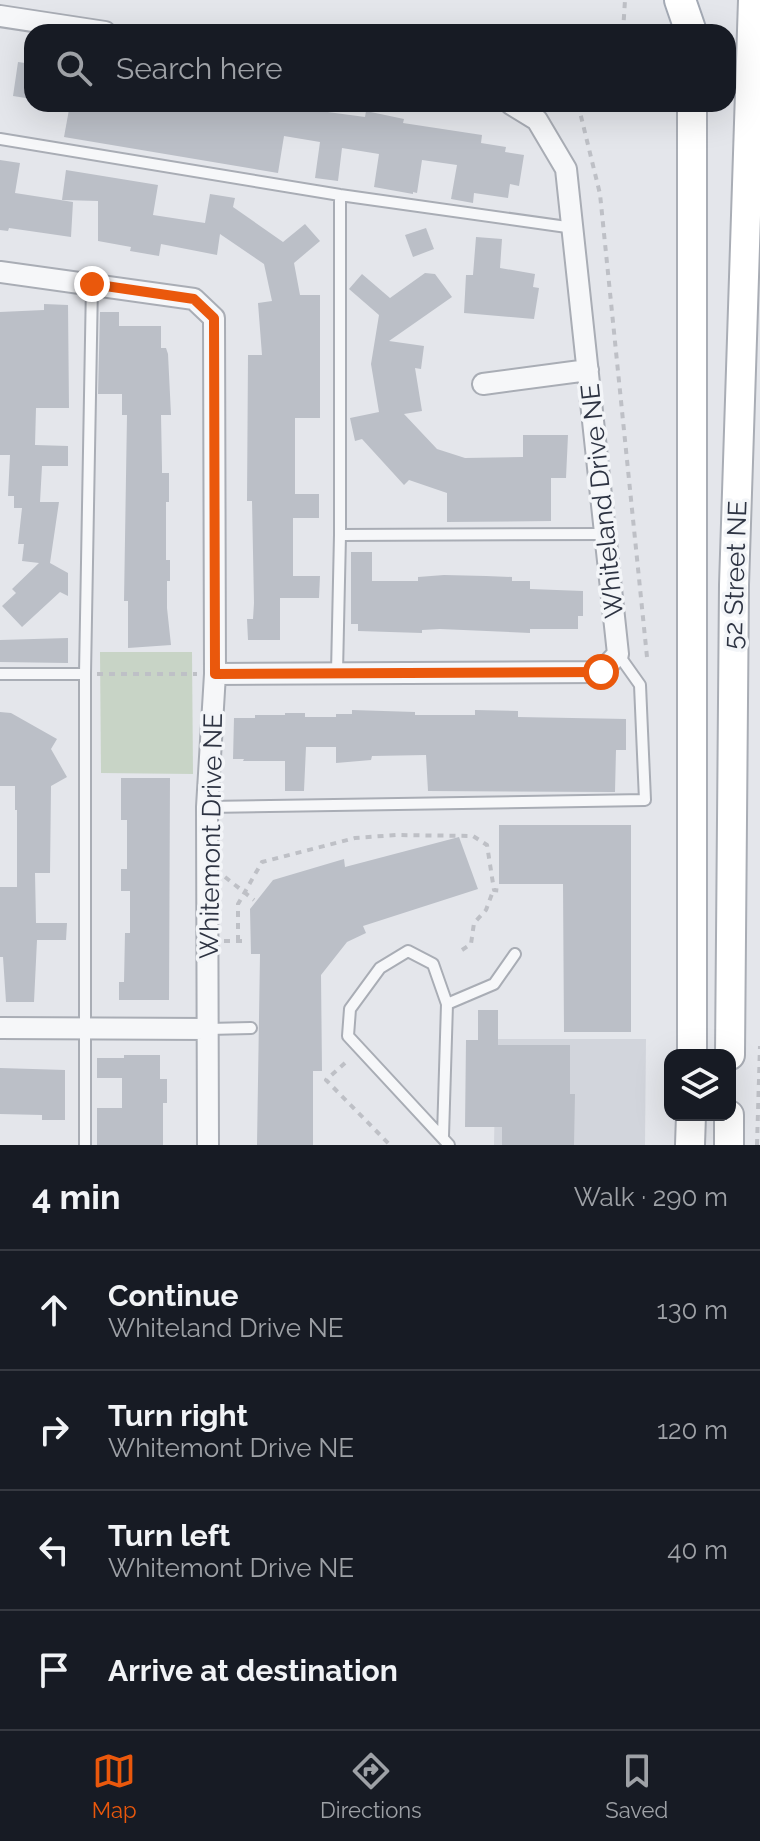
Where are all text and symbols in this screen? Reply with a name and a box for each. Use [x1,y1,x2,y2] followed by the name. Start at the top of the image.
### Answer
[24,24,736,112] search box
[52,46,96,90] icon: search
[116,51,283,86] text: Search here
[74,266,110,302] route end
[575,382,629,620] street label: Whiteland Drive NE
[717,500,753,650] street label: 52 Street NE
[583,654,619,690] route start
[194,713,228,959] street label: Whitemont Drive NE
[664,1049,736,1121] map controls
[664,1049,736,1121] button: layers
[32,1177,120,1217] text: 4 min
[574,1182,728,1212] text: Walk · 290 m
[108,1278,239,1313] text: Continue
[32,1288,76,1332] icon: ahead
[657,1295,728,1325] text: 130 m
[108,1313,344,1343] text: Whiteland Drive NE
[108,1398,248,1433] text: Turn right
[32,1408,76,1452] icon: right
[657,1415,728,1445] text: 120 m
[108,1433,354,1463] text: Whitemont Drive NE
[108,1518,230,1553] text: Turn left
[32,1528,76,1572] icon: left
[667,1535,728,1565] text: 40 m
[108,1553,354,1583] text: Whitemont Drive NE
[32,1648,76,1692] icon: arrive
[108,1653,398,1688] text: Arrive at destination
[92,1749,137,1823] tab: Map
[320,1749,422,1823] tab: Directions
[605,1749,668,1823] tab: Saved

